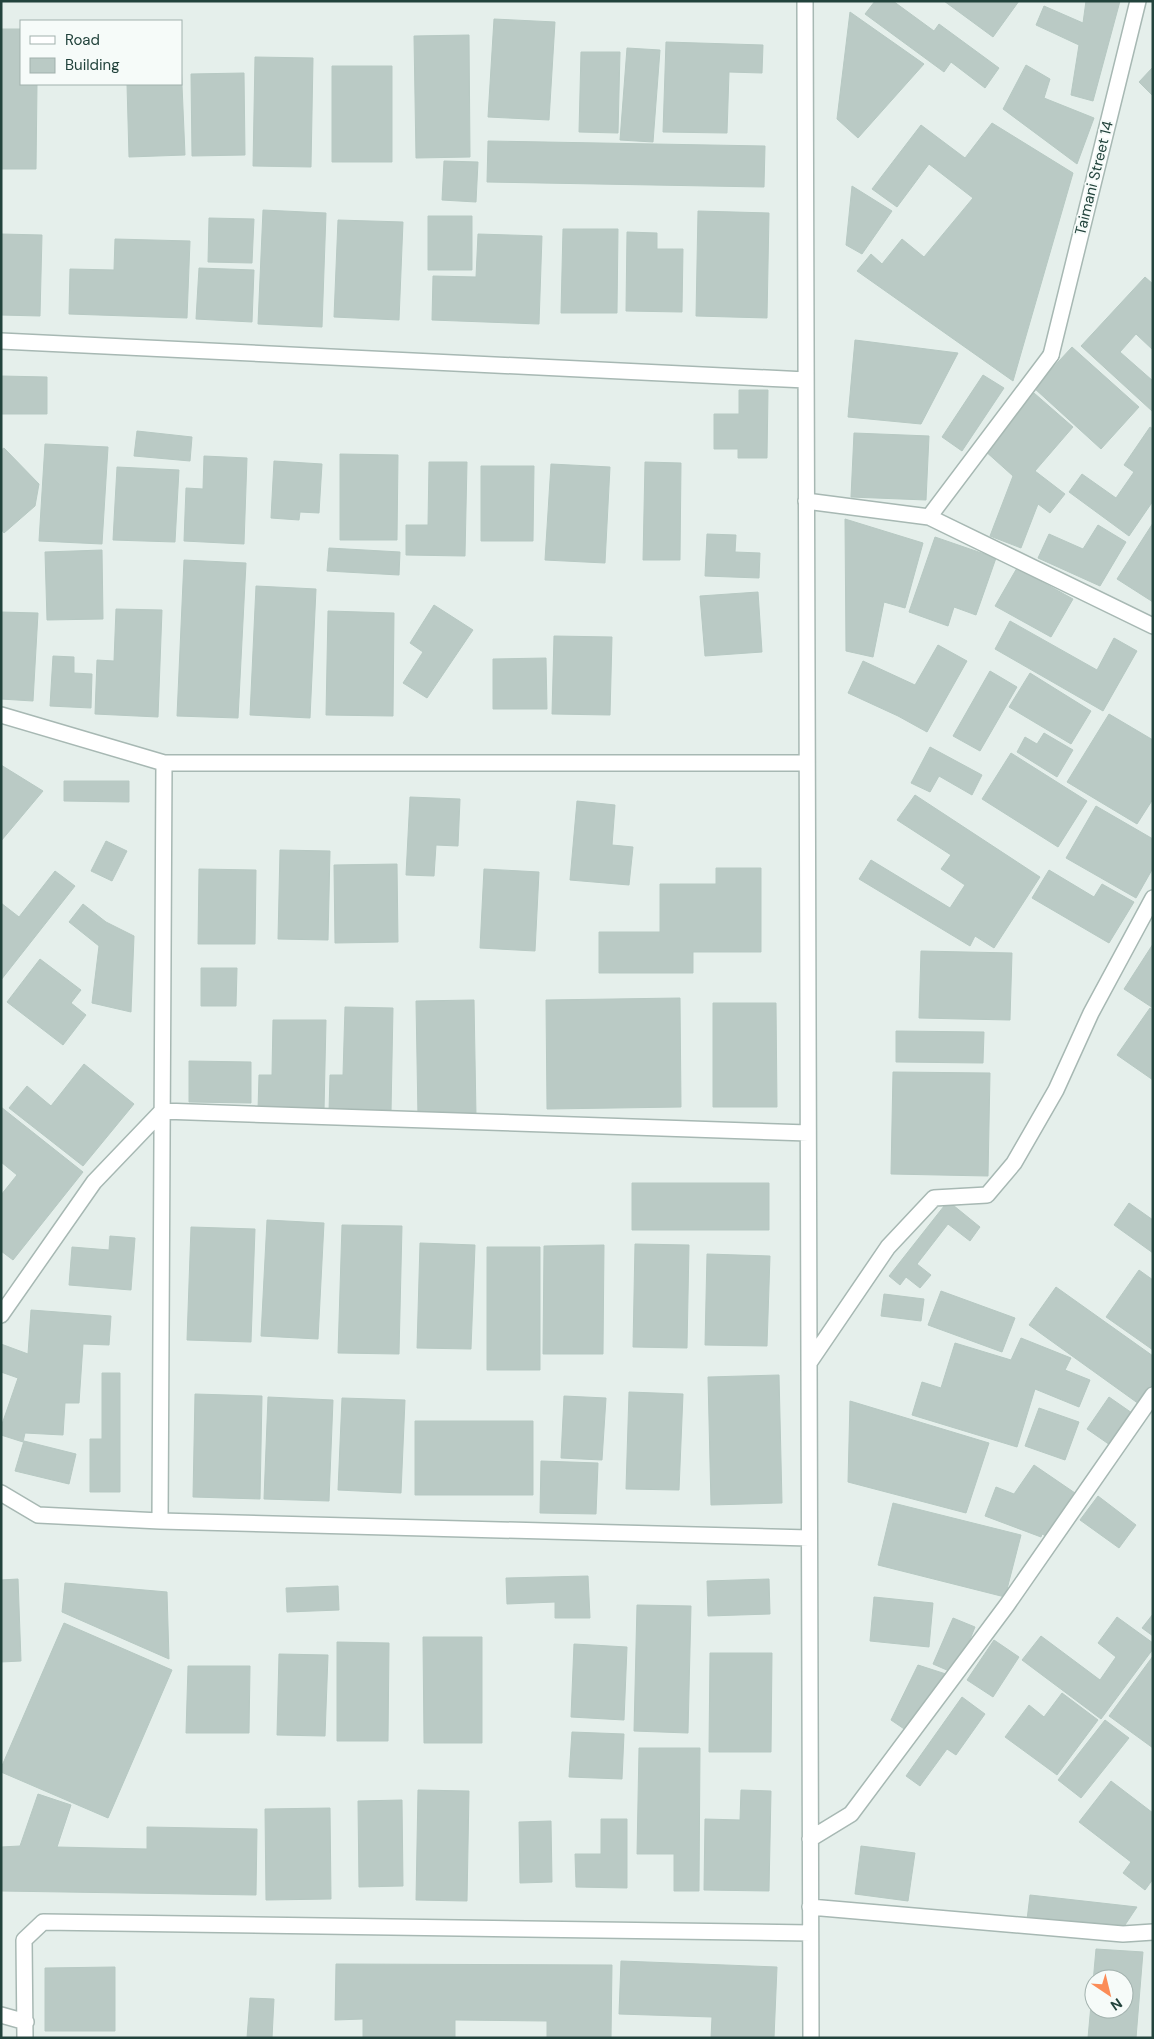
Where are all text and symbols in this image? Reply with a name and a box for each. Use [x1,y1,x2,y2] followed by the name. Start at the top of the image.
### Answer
[20,20,182,85] legend
[65,30,100,50] text: Road
[65,55,120,75] text: Building
[1070,119,1118,237] street label: Taimani Street 14
[1084,1969,1134,2019] north arrow
[1107,1994,1126,2015] text: N

